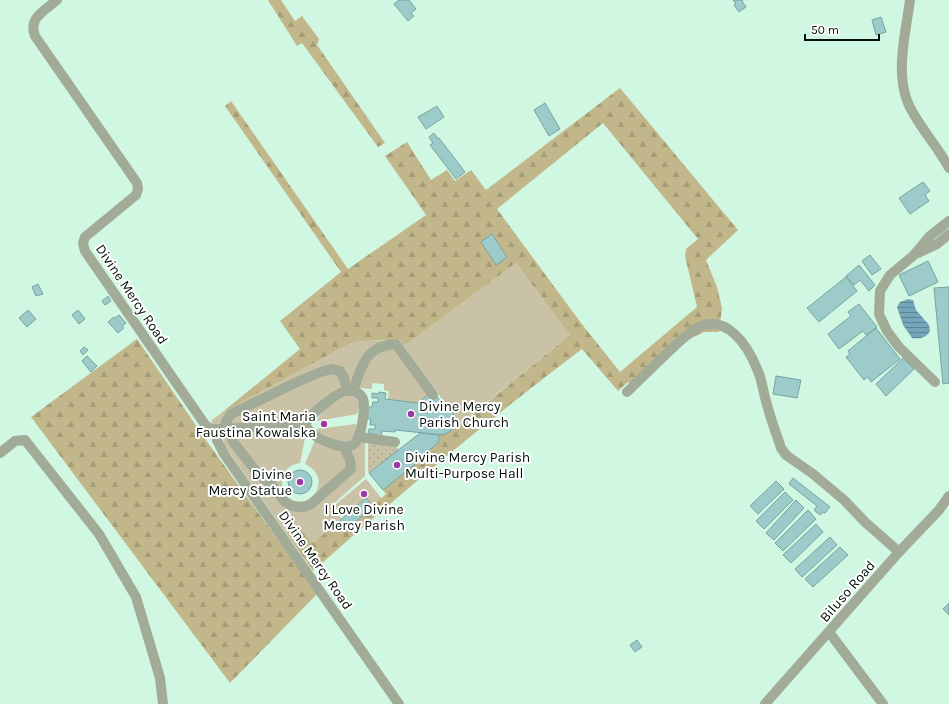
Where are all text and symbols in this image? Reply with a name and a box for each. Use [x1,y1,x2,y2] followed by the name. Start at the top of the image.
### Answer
[805,16,879,42] scale bar
[811,23,839,37] text: 50 m
[92,241,171,348] street label: Divine Mercy Road
[419,398,509,431] place label: Divine Mercy Parish Church
[196,408,316,441] place label: Saint Maria Faustina Kowalska
[406,409,416,419] marker: Divine Mercy Parish Church
[319,419,329,429] marker: Saint Maria Faustina Kowalska
[405,449,530,482] place label: Divine Mercy Parish Multi-Purpose Hall
[392,460,402,470] marker: Divine Mercy Parish Multi-Purpose Hall
[208,466,292,499] place label: Divine Mercy Statue
[295,477,305,487] marker: Divine Mercy Statue
[359,489,369,499] marker: I Love Divine Mercy Parish
[323,501,405,534] place label: I Love Divine Mercy Parish
[275,507,356,613] street label: Divine Mercy Road
[816,557,879,626] street label: Biluso Road

